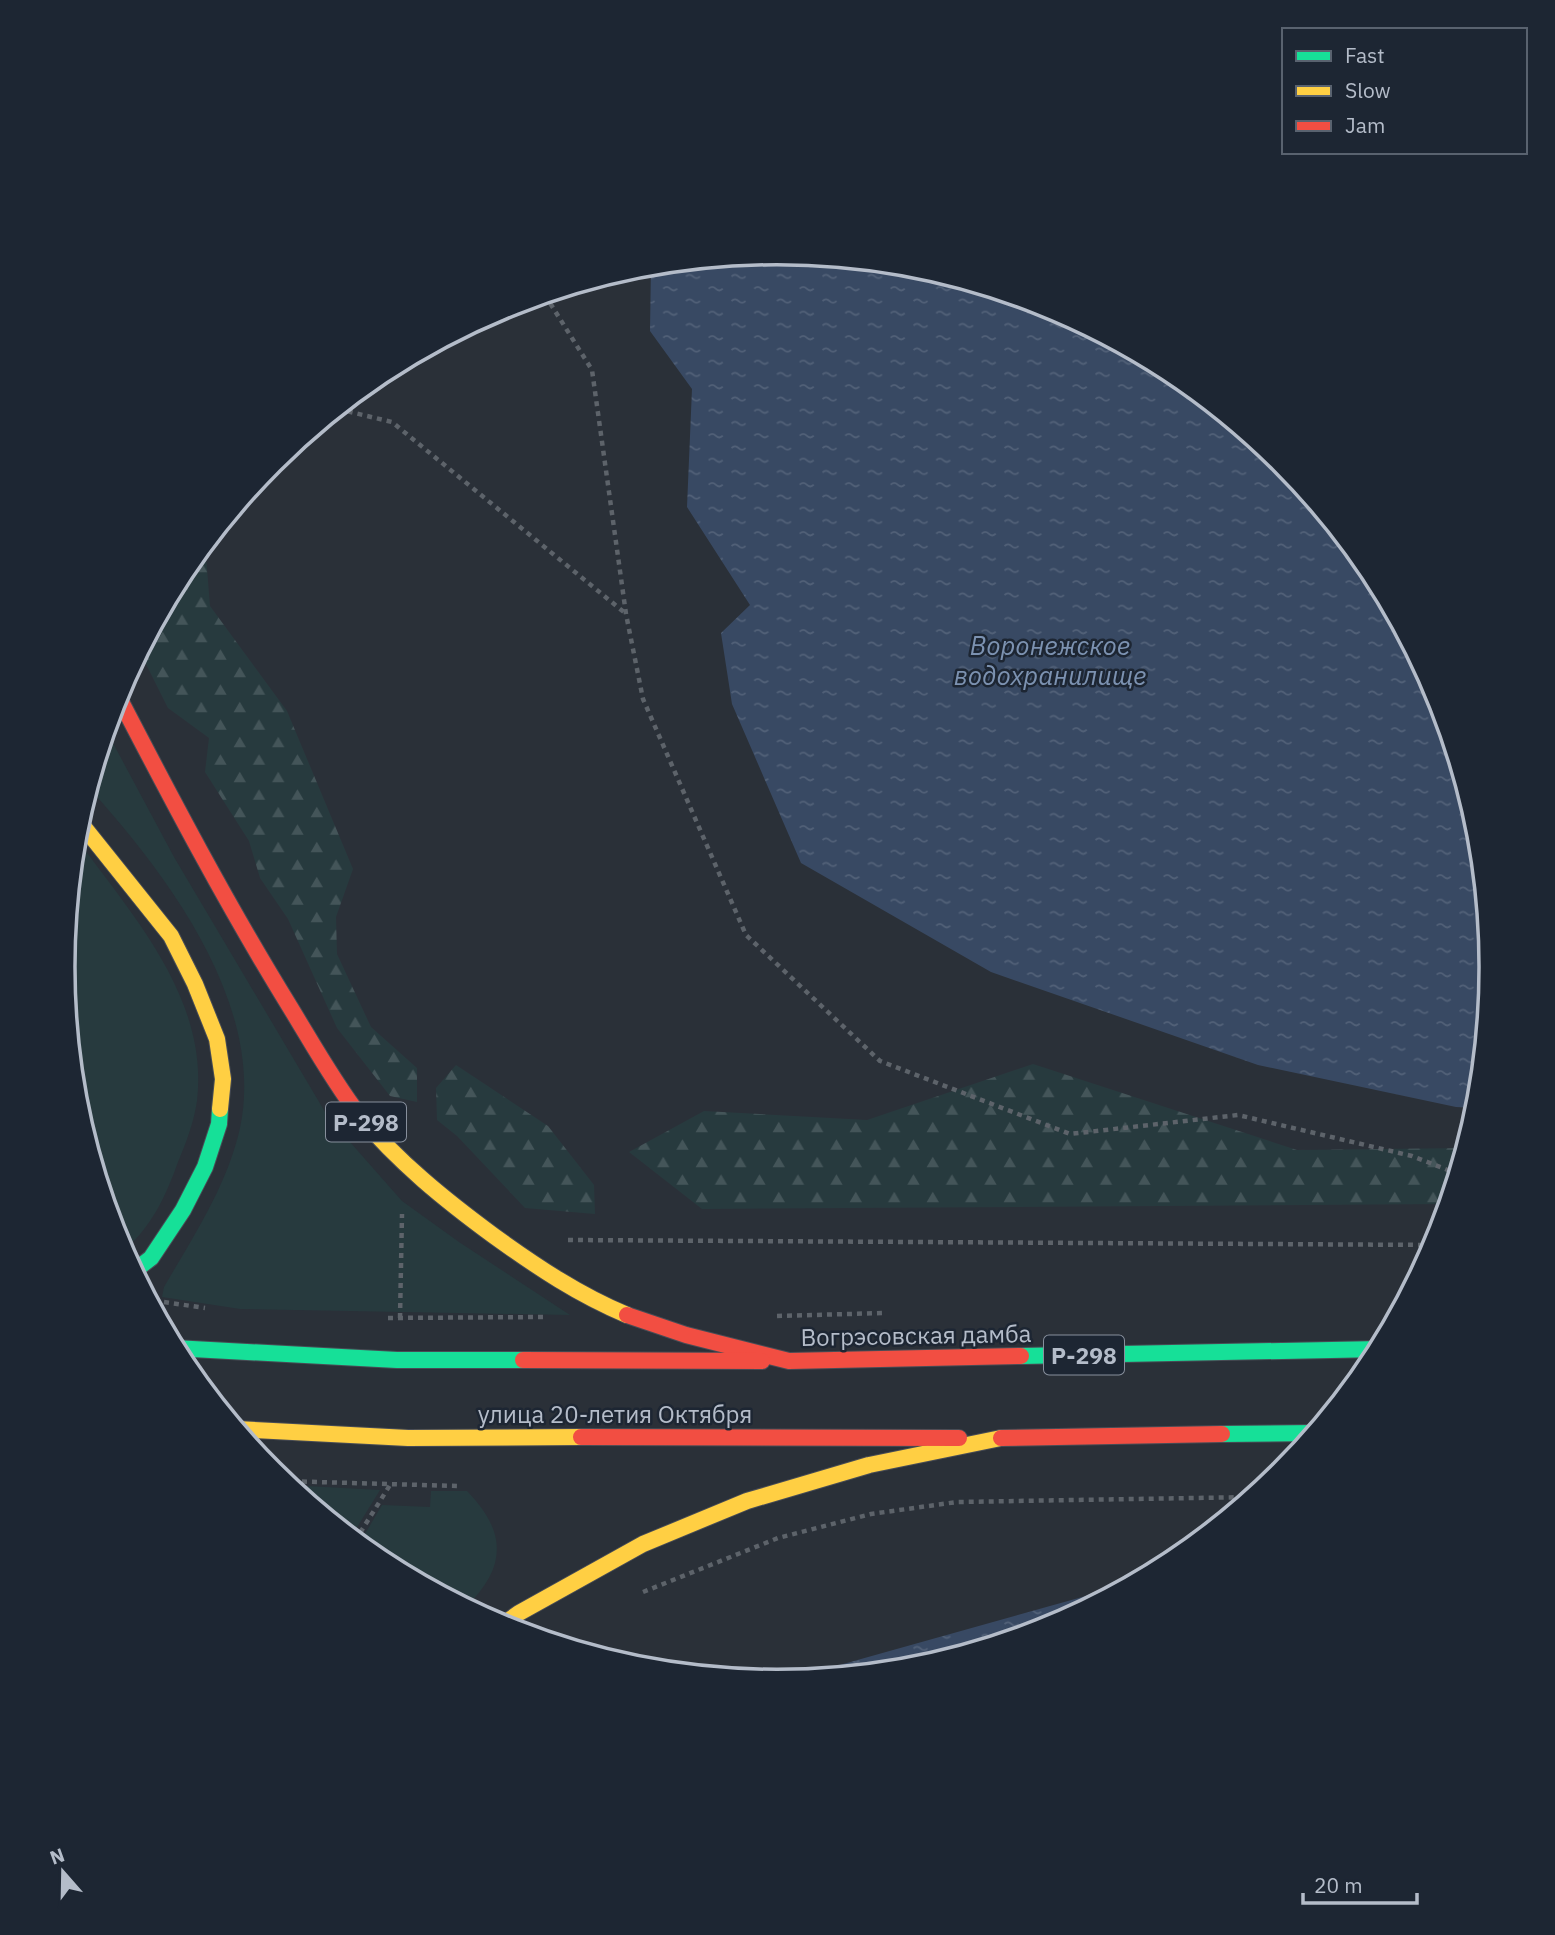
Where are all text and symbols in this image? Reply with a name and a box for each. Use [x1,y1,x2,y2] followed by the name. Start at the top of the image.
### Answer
[1282,28,1527,154] legend
[1345,41,1385,69] text: Fast
[1345,76,1391,104] text: Slow
[1345,111,1385,139] text: Jam
[954,628,1146,692] water label: Воронежское водохранилище
[326,1102,406,1142] road number: Р-298
[800,1317,1032,1353] street label: Вогрэсовская дамба
[1044,1336,1124,1374] road number: Р-298
[478,1398,752,1430] street label: улица 20-летия Октября
[28,1837,98,1907] north arrow
[47,1842,68,1870] text: N
[1303,1862,1417,1906] scale bar
[1314,1871,1363,1899] text: 20 m

